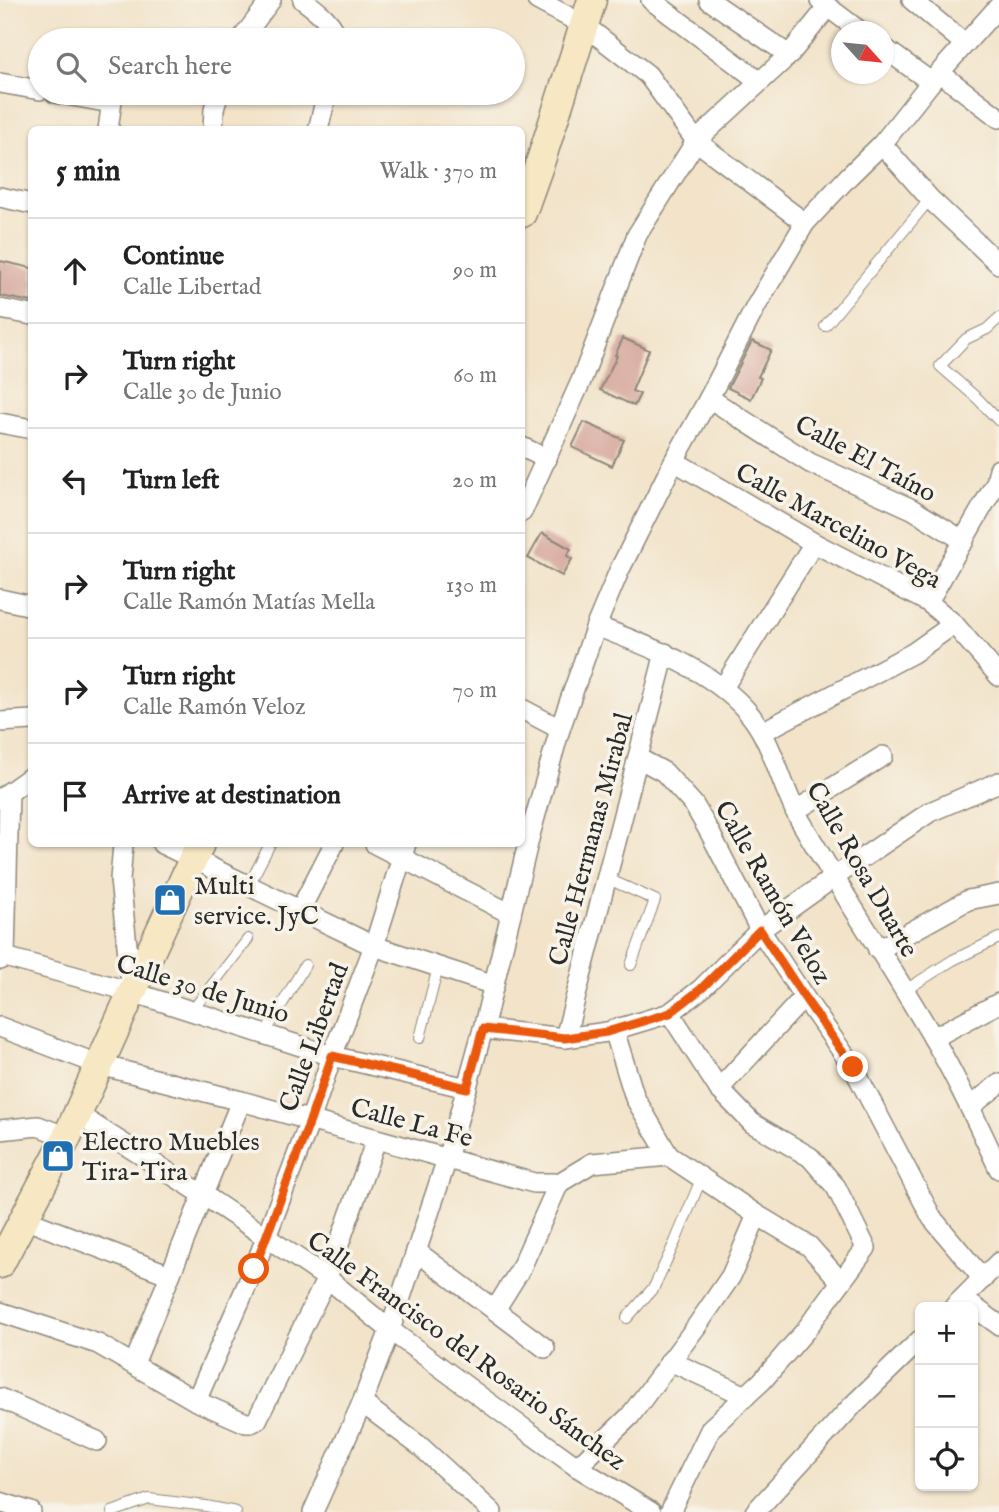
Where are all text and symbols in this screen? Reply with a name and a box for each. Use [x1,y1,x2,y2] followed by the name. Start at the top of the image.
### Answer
[831,21,894,84] north arrow
[28,28,525,105] search box
[52,48,90,86] icon: search
[108,50,232,83] text: Search here
[56,153,121,191] text: 5 min
[379,157,497,186] text: Walk · 370 m
[123,240,224,273] text: Continue
[56,252,94,290] icon: ahead
[453,256,497,285] text: 90 m
[123,273,261,302] text: Calle Libertad
[123,345,236,378] text: Turn right
[56,357,94,395] icon: right
[453,361,497,390] text: 60 m
[123,378,282,407] text: Calle 30 de Junio
[789,408,942,510] street label: Calle El Taíno
[729,456,948,597] street label: Calle Marcelino Vega
[56,462,94,500] icon: left
[123,464,220,497] text: Turn left
[452,466,497,495] text: 20 m
[123,555,236,588] text: Turn right
[56,567,94,605] icon: right
[446,571,497,600] text: 130 m
[123,588,375,617] text: Calle Ramón Matías Mella
[123,660,236,693] text: Turn right
[56,672,94,710] icon: right
[452,676,497,705] text: 70 m
[123,693,306,722] text: Calle Ramón Veloz
[542,708,641,970] street label: Calle Hermanas Mirabal
[798,776,925,963] street label: Calle Rosa Duarte
[56,777,94,815] icon: arrive
[123,779,341,812] text: Arrive at destination
[707,795,839,990] street label: Calle Ramón Veloz
[194,870,319,933] place label: Multi service. JyC
[151,881,189,919] shop icon: Multi service. JyC
[112,947,293,1031] street label: Calle 30 de Junio
[272,958,357,1117] street label: Calle Libertad
[837,1051,868,1082] route end
[347,1091,476,1156] street label: Calle La Fe
[82,1126,260,1189] place label: Electro Muebles Tira-Tira
[39,1137,77,1175] shop icon: Electro Muebles Tira-Tira
[300,1224,632,1478] street label: Calle Francisco del Rosario Sánchez
[238,1253,269,1284] route start
[915,1302,978,1491] map controls
[915,1302,978,1365] button: +
[915,1365,978,1428] button: −
[915,1428,978,1491] button: locate

